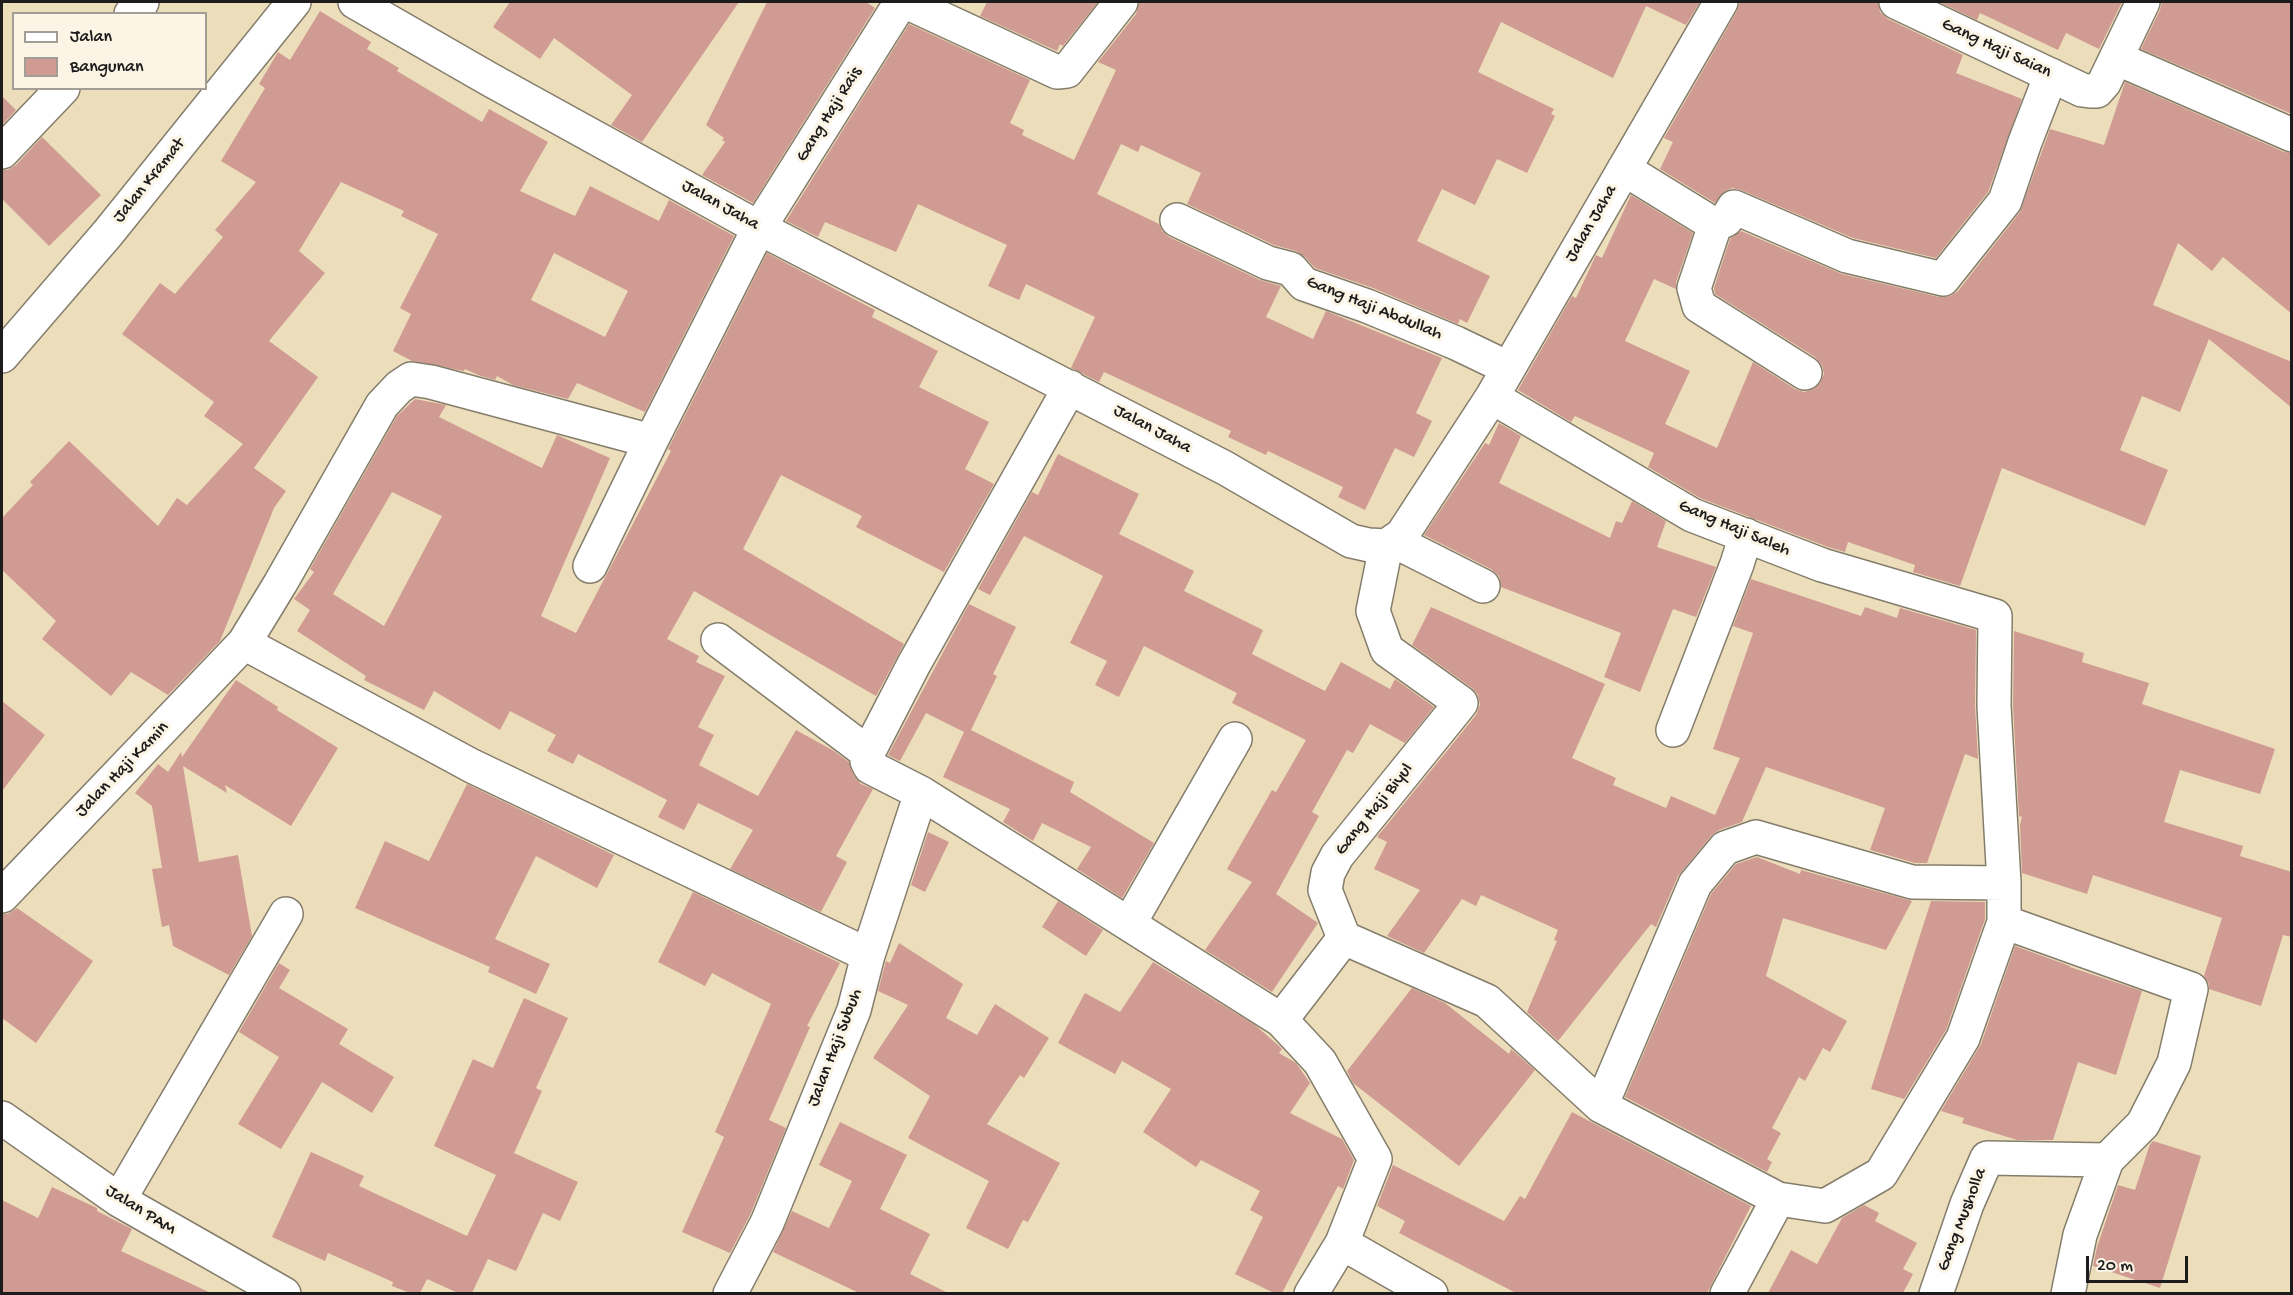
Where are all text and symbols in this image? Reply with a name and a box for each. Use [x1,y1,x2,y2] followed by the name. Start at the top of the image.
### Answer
[12,12,207,90] legend
[1938,14,2054,84] street label: Gang Haji Saian
[70,27,112,48] text: Jalan
[70,57,144,78] text: Bangunan
[792,63,868,167] street label: Gang Haji Rais
[109,134,191,228] street label: Jalan Kramat
[677,176,763,236] street label: Jalan Jaha
[1561,182,1623,266] street label: Jalan Jaha
[1303,272,1445,346] street label: Gang Haji Abdullah
[1109,400,1195,460] street label: Jalan Jaha
[1675,496,1793,562] street label: Gang Haji Saleh
[72,717,174,823] street label: Jalan Haji Kamin
[1331,760,1419,860] street label: Gang Haji Biyul
[804,986,868,1110] street label: Jalan Haji Subuh
[1933,1165,1993,1275] street label: Gang Musholla
[101,1181,179,1241] street label: Jalan PAM
[2089,1244,2191,1282] scale bar
[2097,1256,2133,1277] text: 20 m

